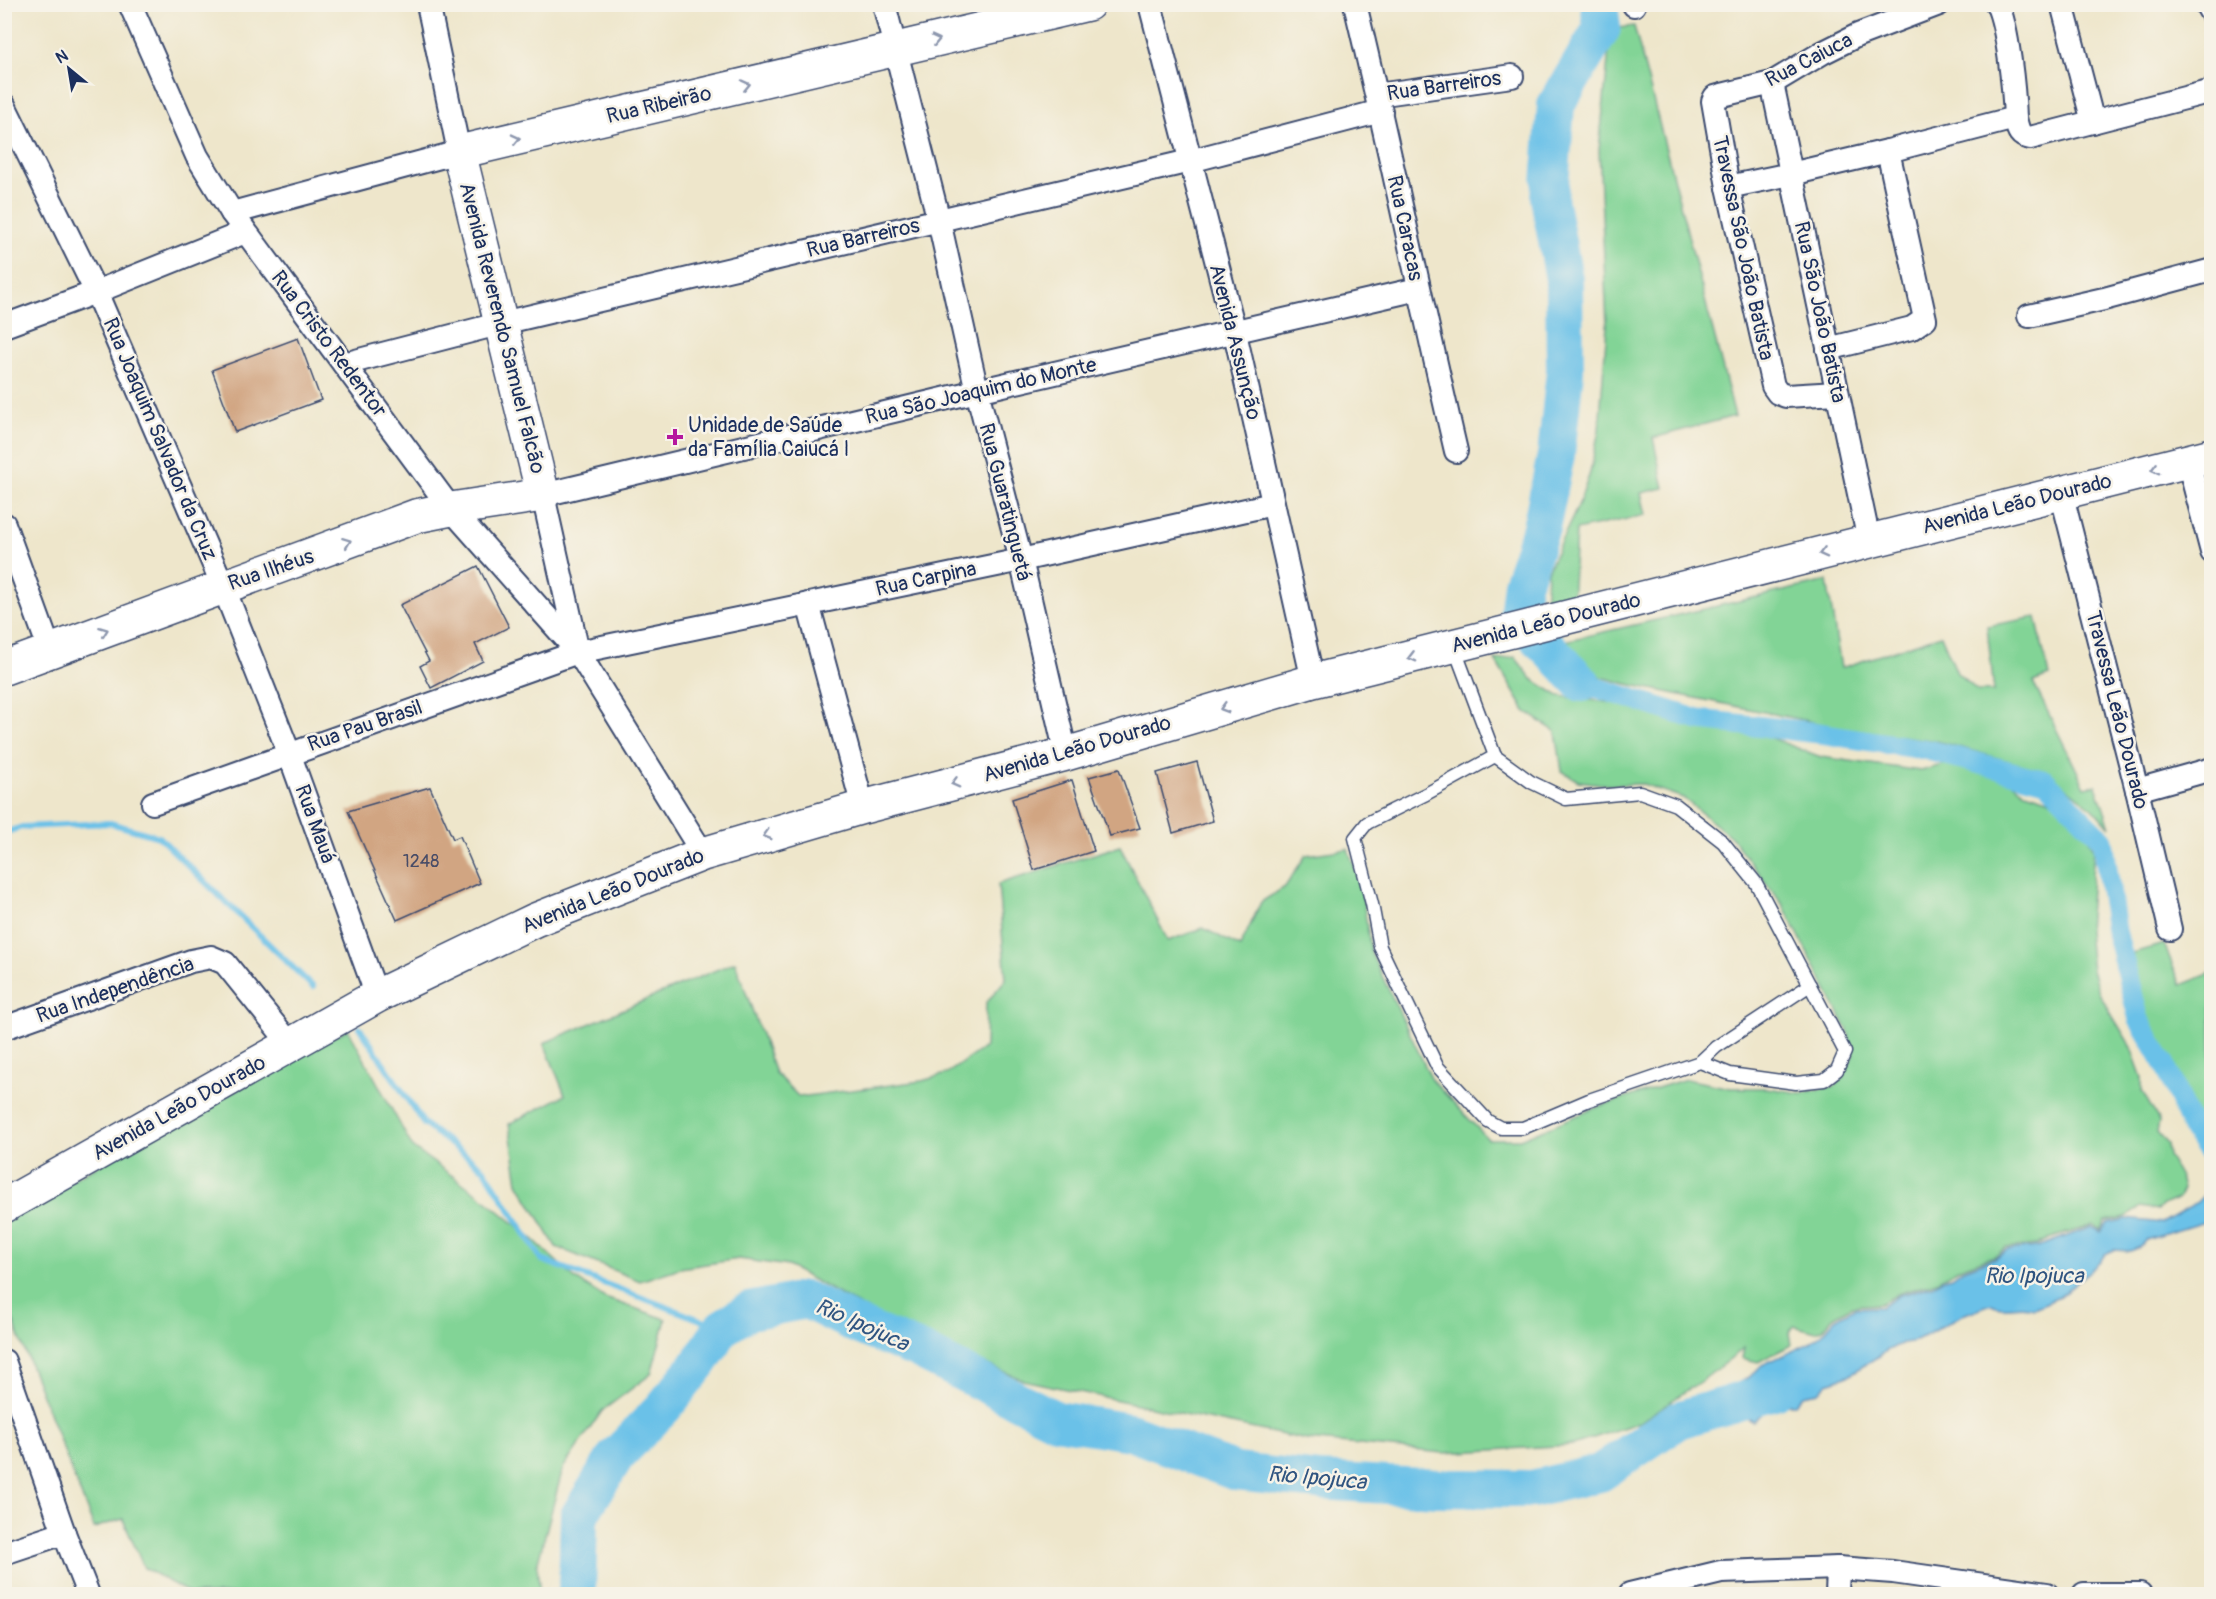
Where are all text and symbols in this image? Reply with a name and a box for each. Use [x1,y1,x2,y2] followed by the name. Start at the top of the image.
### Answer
[1761,27,1857,93] street label: Rua Caiuca
[931,35,941,48] one-way arrow
[39,39,99,99] north arrow
[52,45,72,68] text: N
[1385,65,1503,107] street label: Rua Barreiros
[741,79,751,92] one-way arrow
[604,80,714,130] street label: Rua Ribeirão
[511,133,521,146] one-way arrow
[1706,133,1780,363] street label: Travessa São João Batista
[1381,173,1429,284] street label: Rua Caracas
[453,180,551,476] street label: Avenida Reverendo Samuel Falcão
[804,212,923,264] street label: Rua Barreiros
[1788,219,1852,405] street label: Rua São João Batista
[1203,261,1267,423] street label: Avenida Assunção
[265,265,393,423] street label: Rua Cristo Redentor
[97,314,223,564] street label: Rua Joaquim Salvador da Cruz
[863,351,1100,431] street label: Rua São Joaquim do Monte
[688,412,849,463] place label: Unidade de Saúde da Família Caiucá I
[972,420,1038,584] street label: Rua Guaratinguetá
[666,428,684,446] marker: Unidade de Saúde da Família Caiucá I
[2150,462,2160,475] one-way arrow
[1919,467,2115,541] street label: Avenida Leão Dourado
[341,537,352,550] one-way arrow
[225,543,318,597] street label: Rua Ilhéus
[1818,545,1828,558] one-way arrow
[873,555,979,603] street label: Rua Carpina
[1448,586,1644,660] street label: Avenida Leão Dourado
[2079,608,2155,812] street label: Travessa Leão Dourado
[99,625,109,638] one-way arrow
[1407,650,1418,662] one-way arrow
[304,694,426,758] street label: Rua Pau Brasil
[1219,701,1229,713] one-way arrow
[980,709,1174,789] street label: Avenida Leão Dourado
[950,776,961,788] one-way arrow
[288,781,342,867] street label: Rua Mauá
[762,828,773,840] one-way arrow
[518,842,708,940] street label: Avenida Leão Dourado
[403,850,439,873] house number: 1248
[33,950,197,1030] street label: Rua Independência
[87,1049,271,1167] street label: Avenida Leão Dourado
[1985,1262,2085,1290] water label: Rio Ipojuca
[811,1292,914,1359] water label: Rio Ipojuca
[1267,1460,1369,1496] water label: Rio Ipojuca

